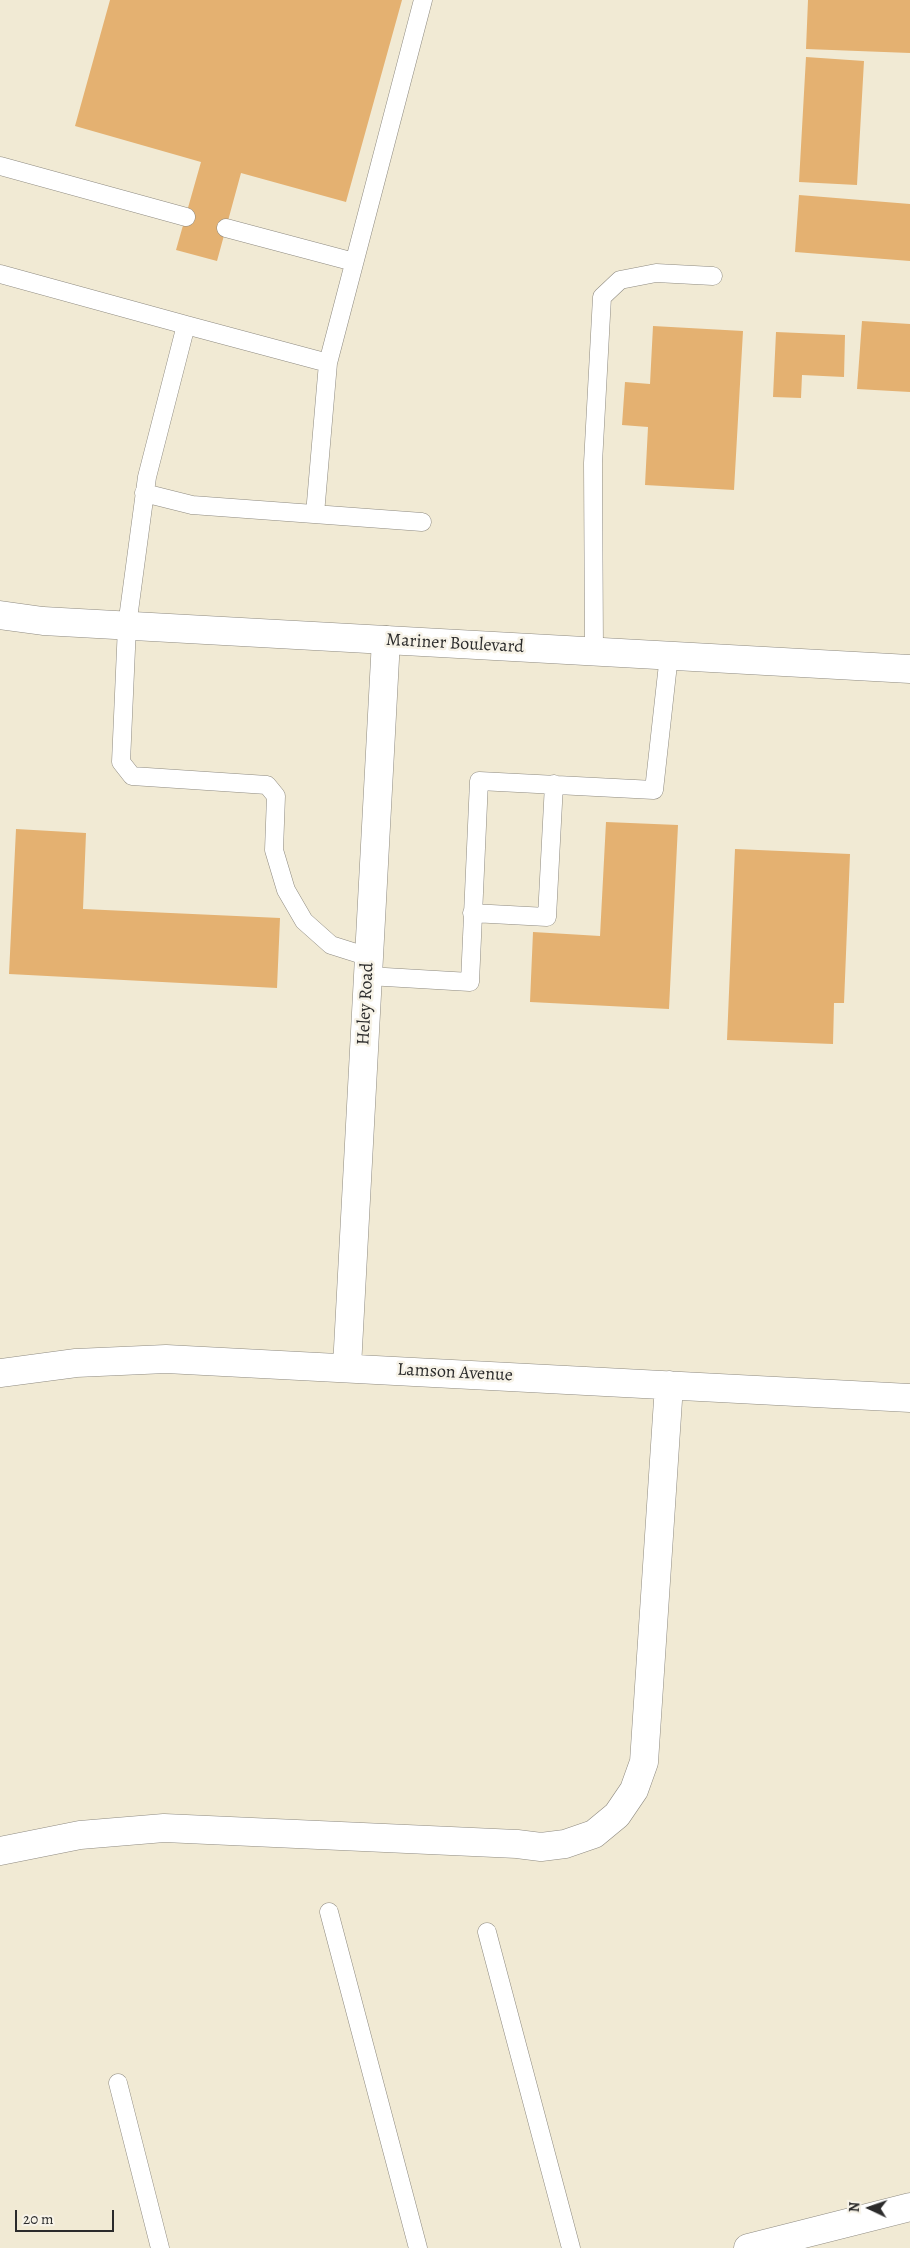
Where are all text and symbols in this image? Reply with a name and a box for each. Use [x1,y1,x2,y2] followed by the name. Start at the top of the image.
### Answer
[386,630,524,658] street label: Mariner Boulevard
[353,962,379,1046] street label: Heley Road
[397,1359,513,1387] street label: Lamson Avenue
[845,2183,895,2233] north arrow
[18,2200,116,2232] scale bar
[845,2202,864,2213] text: N
[23,2209,54,2229] text: 20 m

